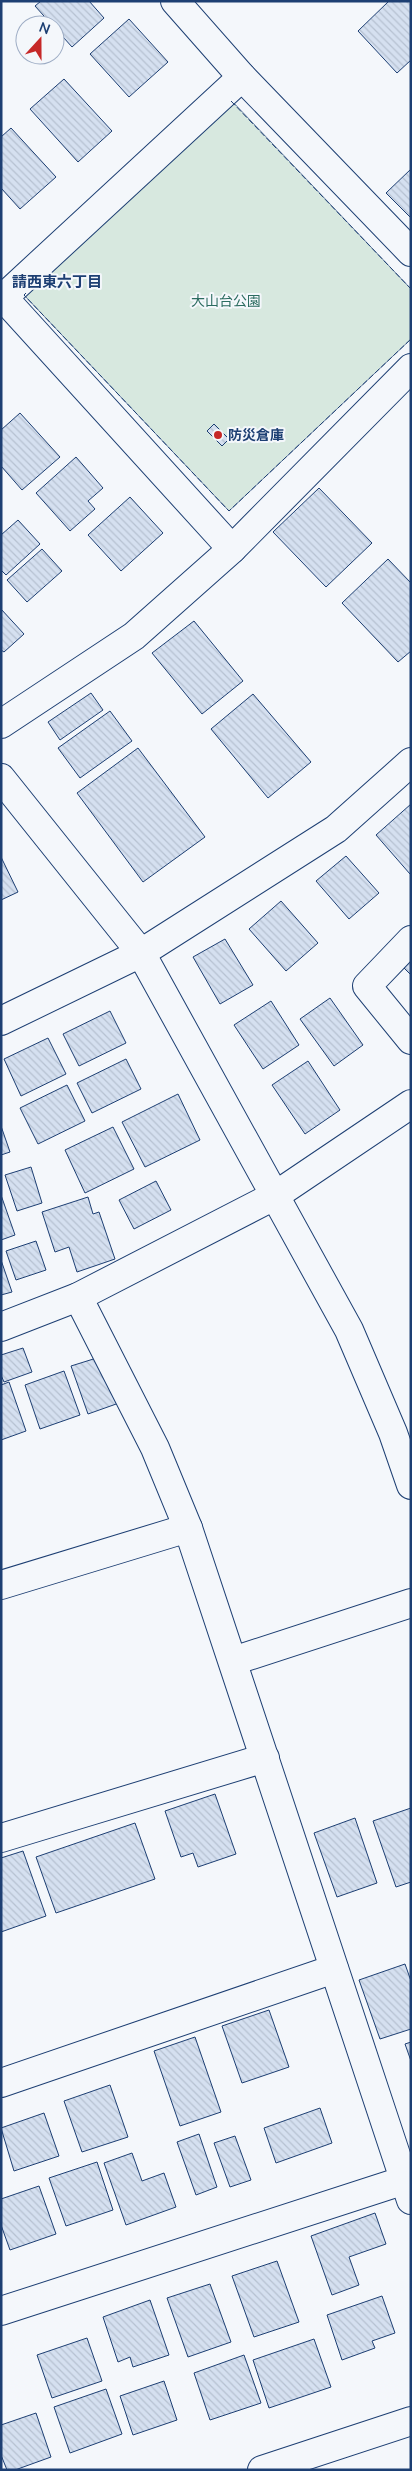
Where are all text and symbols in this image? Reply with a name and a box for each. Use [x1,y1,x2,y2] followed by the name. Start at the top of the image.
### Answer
[15,15,65,65] north arrow
[36,18,53,38] text: N
[12,272,102,291] district label: 請西東六丁目
[191,292,261,310] park label: 大山台公園
[228,426,284,444] place label: 防災倉庫
[212,429,224,441] marker: 防災倉庫

